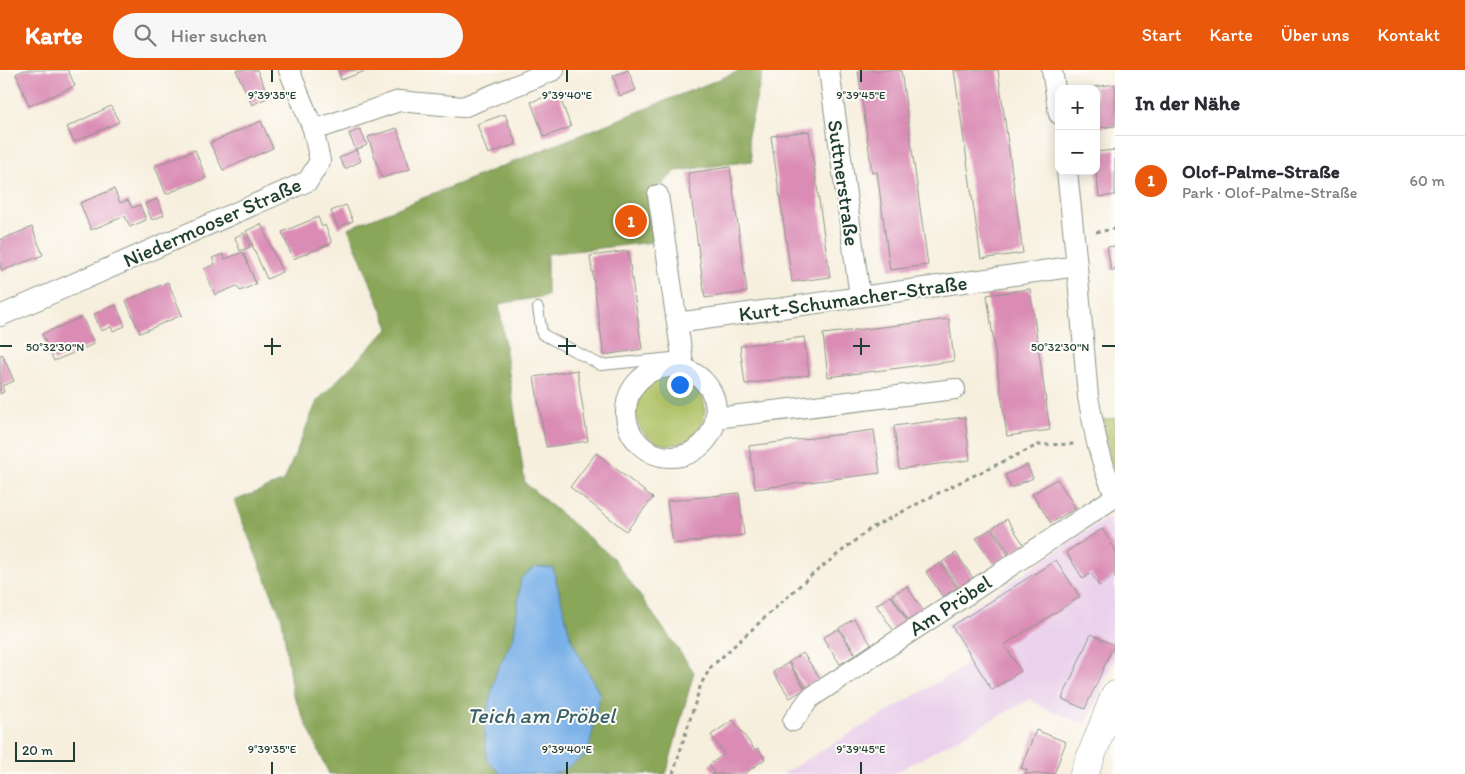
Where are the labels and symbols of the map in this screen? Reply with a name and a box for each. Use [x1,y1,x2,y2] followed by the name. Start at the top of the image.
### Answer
[248,88,297,102] text: 9°39'35"E
[542,88,593,102] text: 9°39'40"E
[836,88,886,102] text: 9°39'45"E
[823,118,865,248] street label: Suttnerstraße
[119,171,305,273] street label: Niedermooser Straße
[615,202,647,240] pin: 1
[737,270,969,326] street label: Kurt-Schumacher-Straße
[26,340,84,354] text: 50°32'30"N
[1031,340,1089,354] text: 50°32'30"N
[667,372,693,398] your location
[904,569,996,641] street label: Am Pröbel
[467,702,617,729] water label: Teich am Pröbel
[15,739,75,762] scale bar
[248,742,297,756] text: 9°39'35"E
[542,742,593,756] text: 9°39'40"E
[836,742,886,756] text: 9°39'45"E

